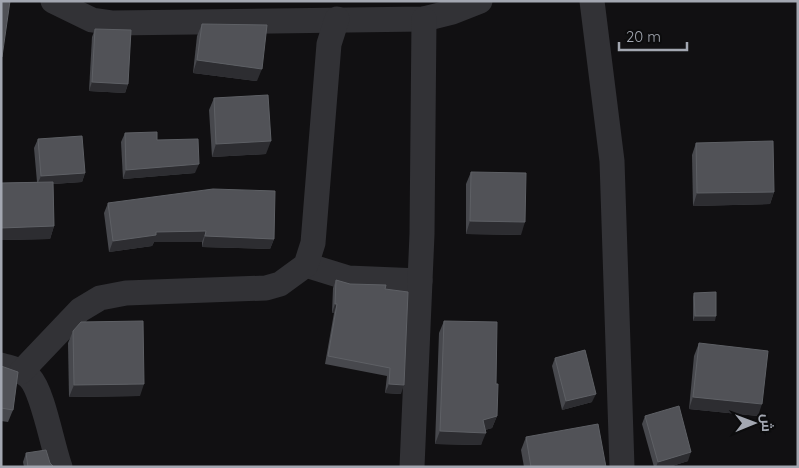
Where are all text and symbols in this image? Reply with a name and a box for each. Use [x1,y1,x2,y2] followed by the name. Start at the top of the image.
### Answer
[619,20,686,52] scale bar
[626,27,661,46] text: 20 m
[729,398,779,448] north arrow
[758,414,776,432] text: ش

